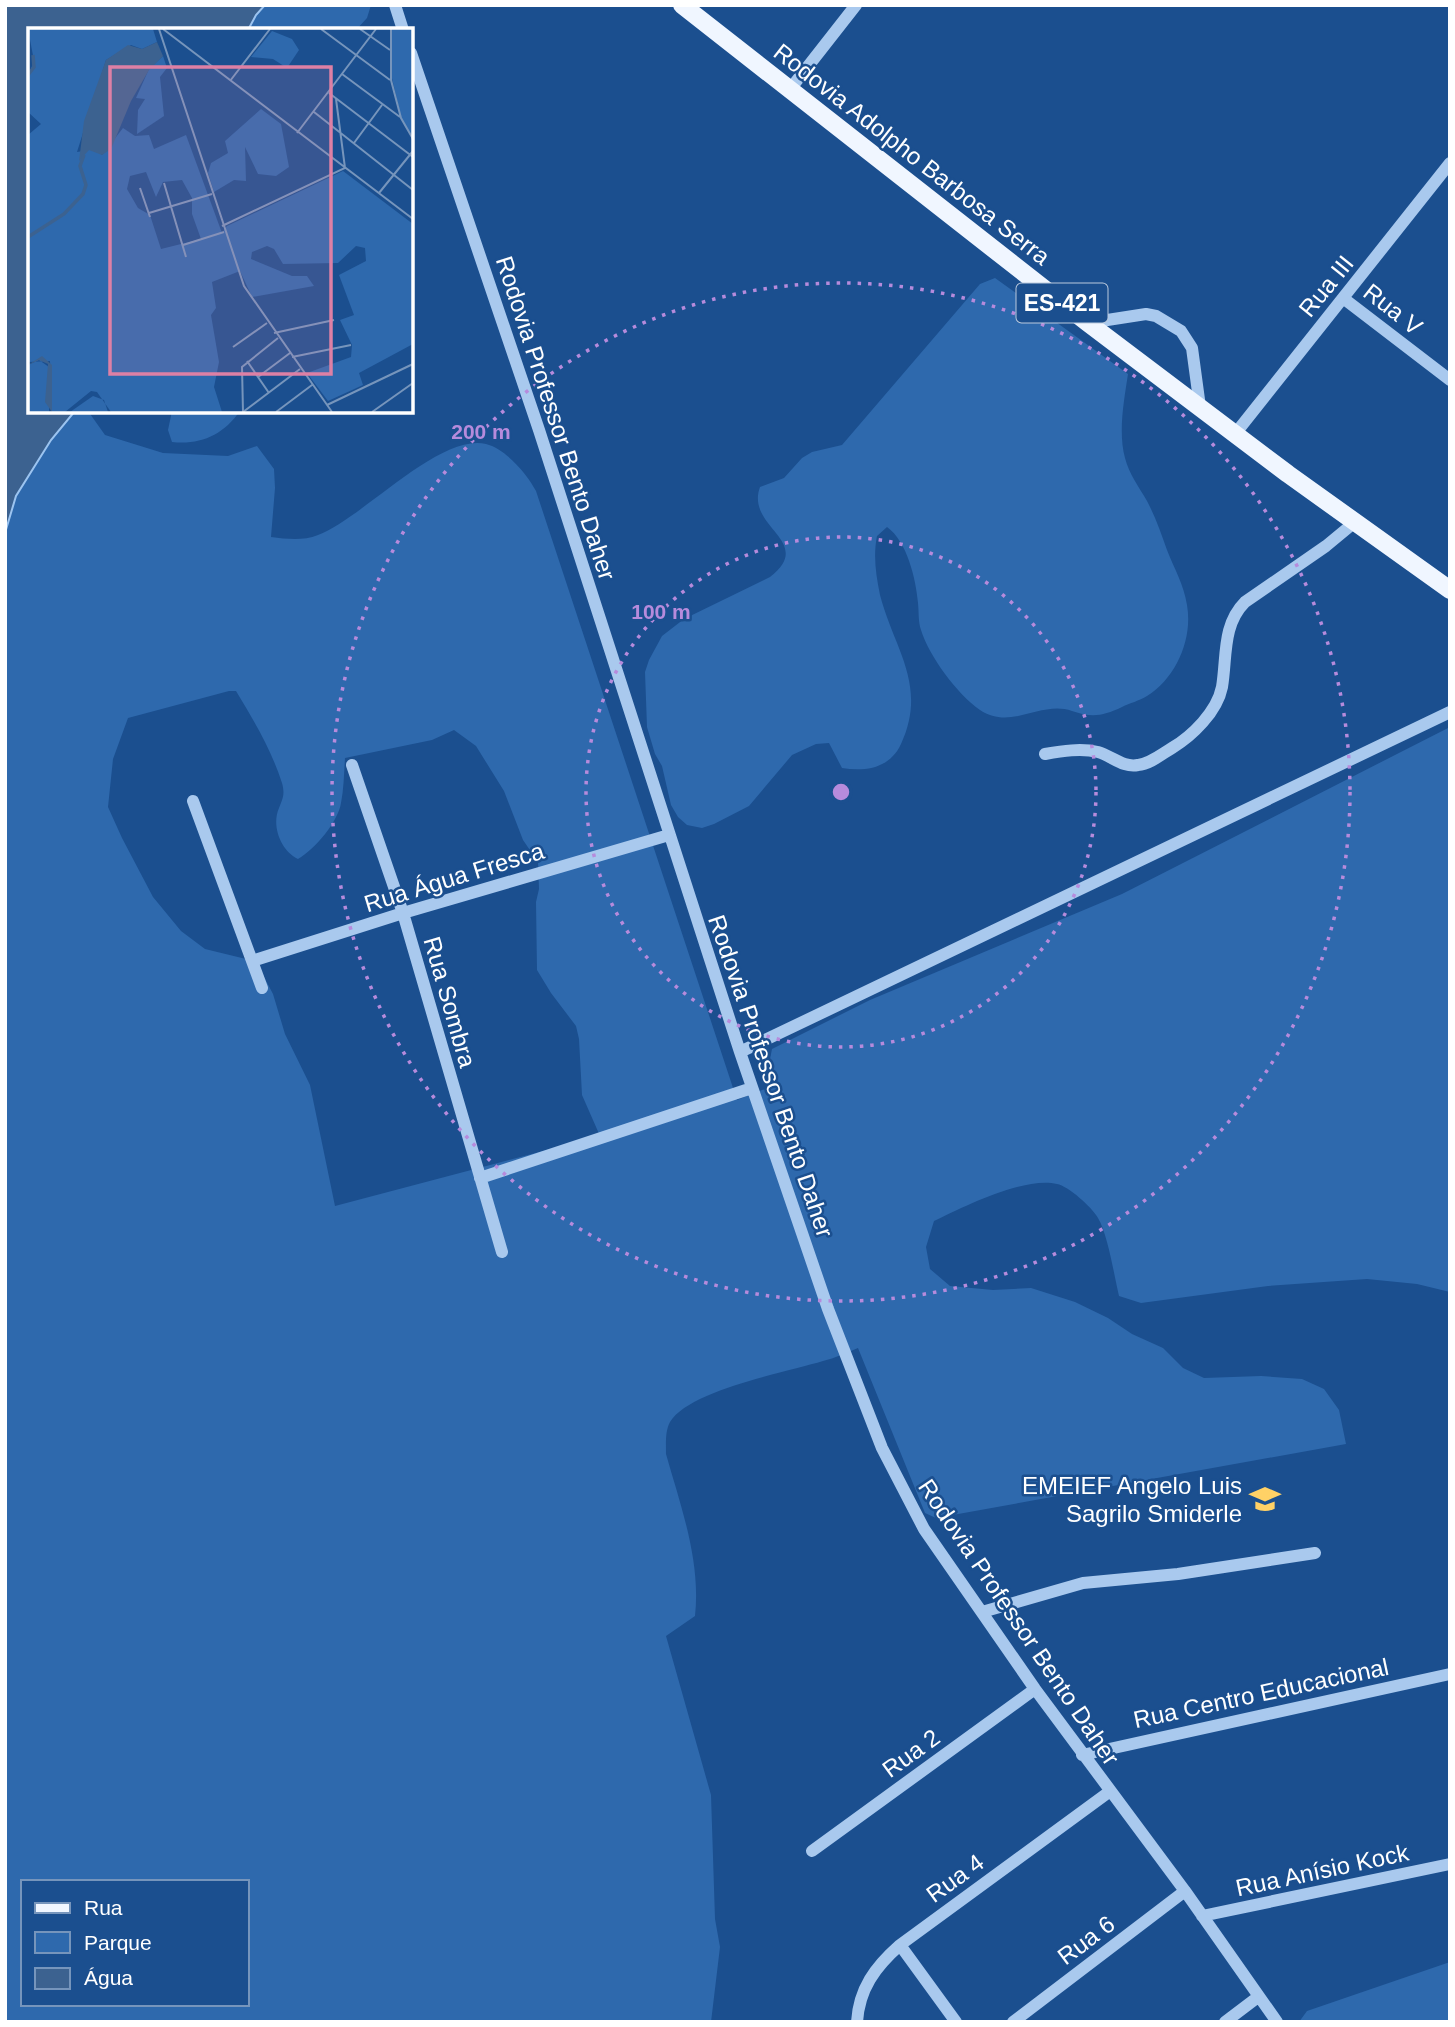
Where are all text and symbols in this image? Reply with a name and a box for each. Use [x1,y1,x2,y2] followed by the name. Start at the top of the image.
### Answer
[28,28,413,413] inset map
[769,38,1056,271] street label: Rodovia Adolpho Barbosa Serra
[1293,250,1359,322] street label: Rua III
[491,253,621,583] street label: Rodovia Professor Bento Daher
[1358,278,1428,340] street label: Rua V
[1016,284,1108,322] road number: ES-421
[451,420,511,443] text: 200 m
[631,600,691,623] text: 100 m
[829,780,853,804] centre of rings
[361,837,548,917] street label: Rua Água Fresca
[703,911,839,1241] street label: Rodovia Professor Bento Daher
[418,934,482,1071] street label: Rua Sombra
[1022,1472,1242,1527] place label: EMEIEF Angelo Luis Sagrilo Smiderle
[913,1474,1125,1770] street label: Rodovia Professor Bento Daher
[1248,1482,1282,1516] school or university icon: EMEIEF Angelo Luis Sagrilo Smiderle
[1131,1653,1391,1733] street label: Rua Centro Educacional
[877,1723,945,1783] street label: Rua 2
[1233,1838,1412,1902] street label: Rua Anísio Kock
[921,1848,989,1908] street label: Rua 4
[21,1880,248,2006] legend
[84,1896,123,1919] text: Rua
[1052,1910,1120,1970] street label: Rua 6
[84,1931,152,1954] text: Parque
[84,1966,133,1989] text: Água

